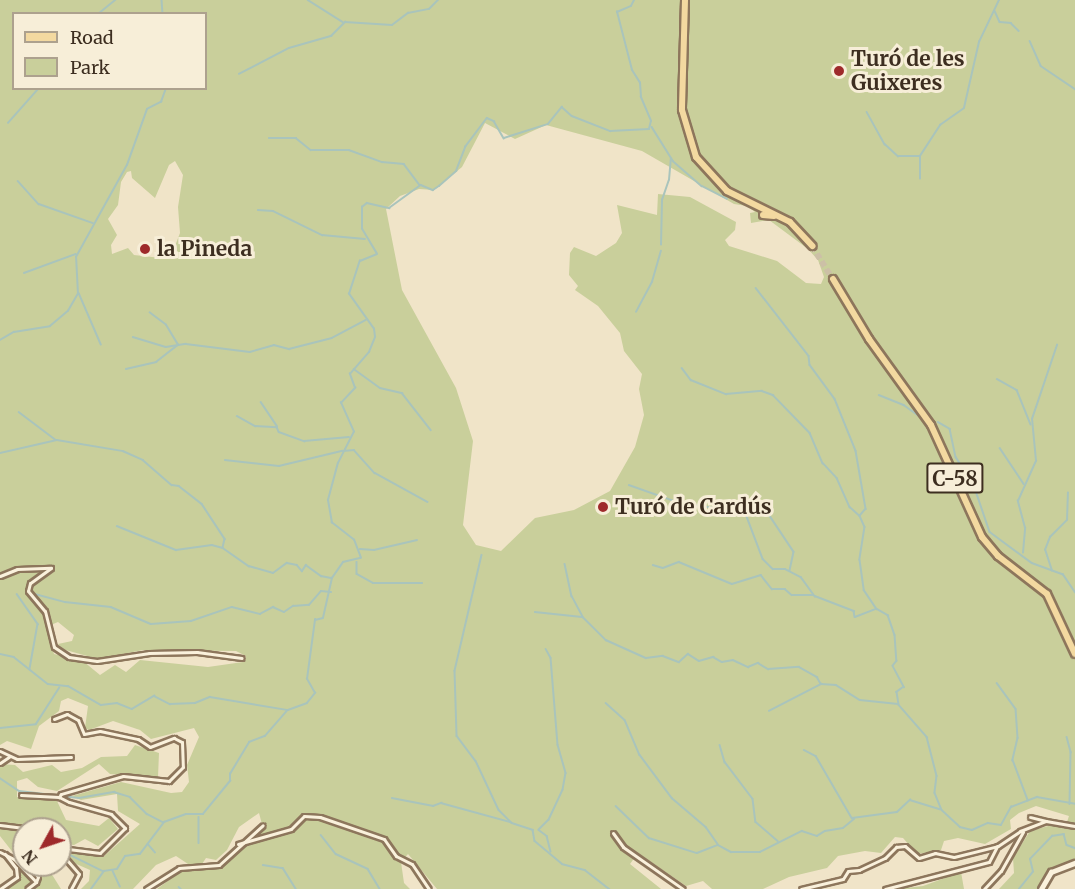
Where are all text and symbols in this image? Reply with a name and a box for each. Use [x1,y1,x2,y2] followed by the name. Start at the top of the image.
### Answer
[12,12,207,90] legend
[70,26,114,49] text: Road
[851,46,965,96] place label: Turó de les Guixeres
[70,56,110,79] text: Park
[832,64,846,78] marker: Turó de les Guixeres
[157,236,252,262] place label: la Pineda
[138,242,152,256] marker: la Pineda
[925,461,985,495] road number: C-58
[615,494,772,520] place label: Turó de Cardús
[596,500,610,514] marker: Turó de Cardús
[12,817,72,877] north arrow
[18,846,41,869] text: N

